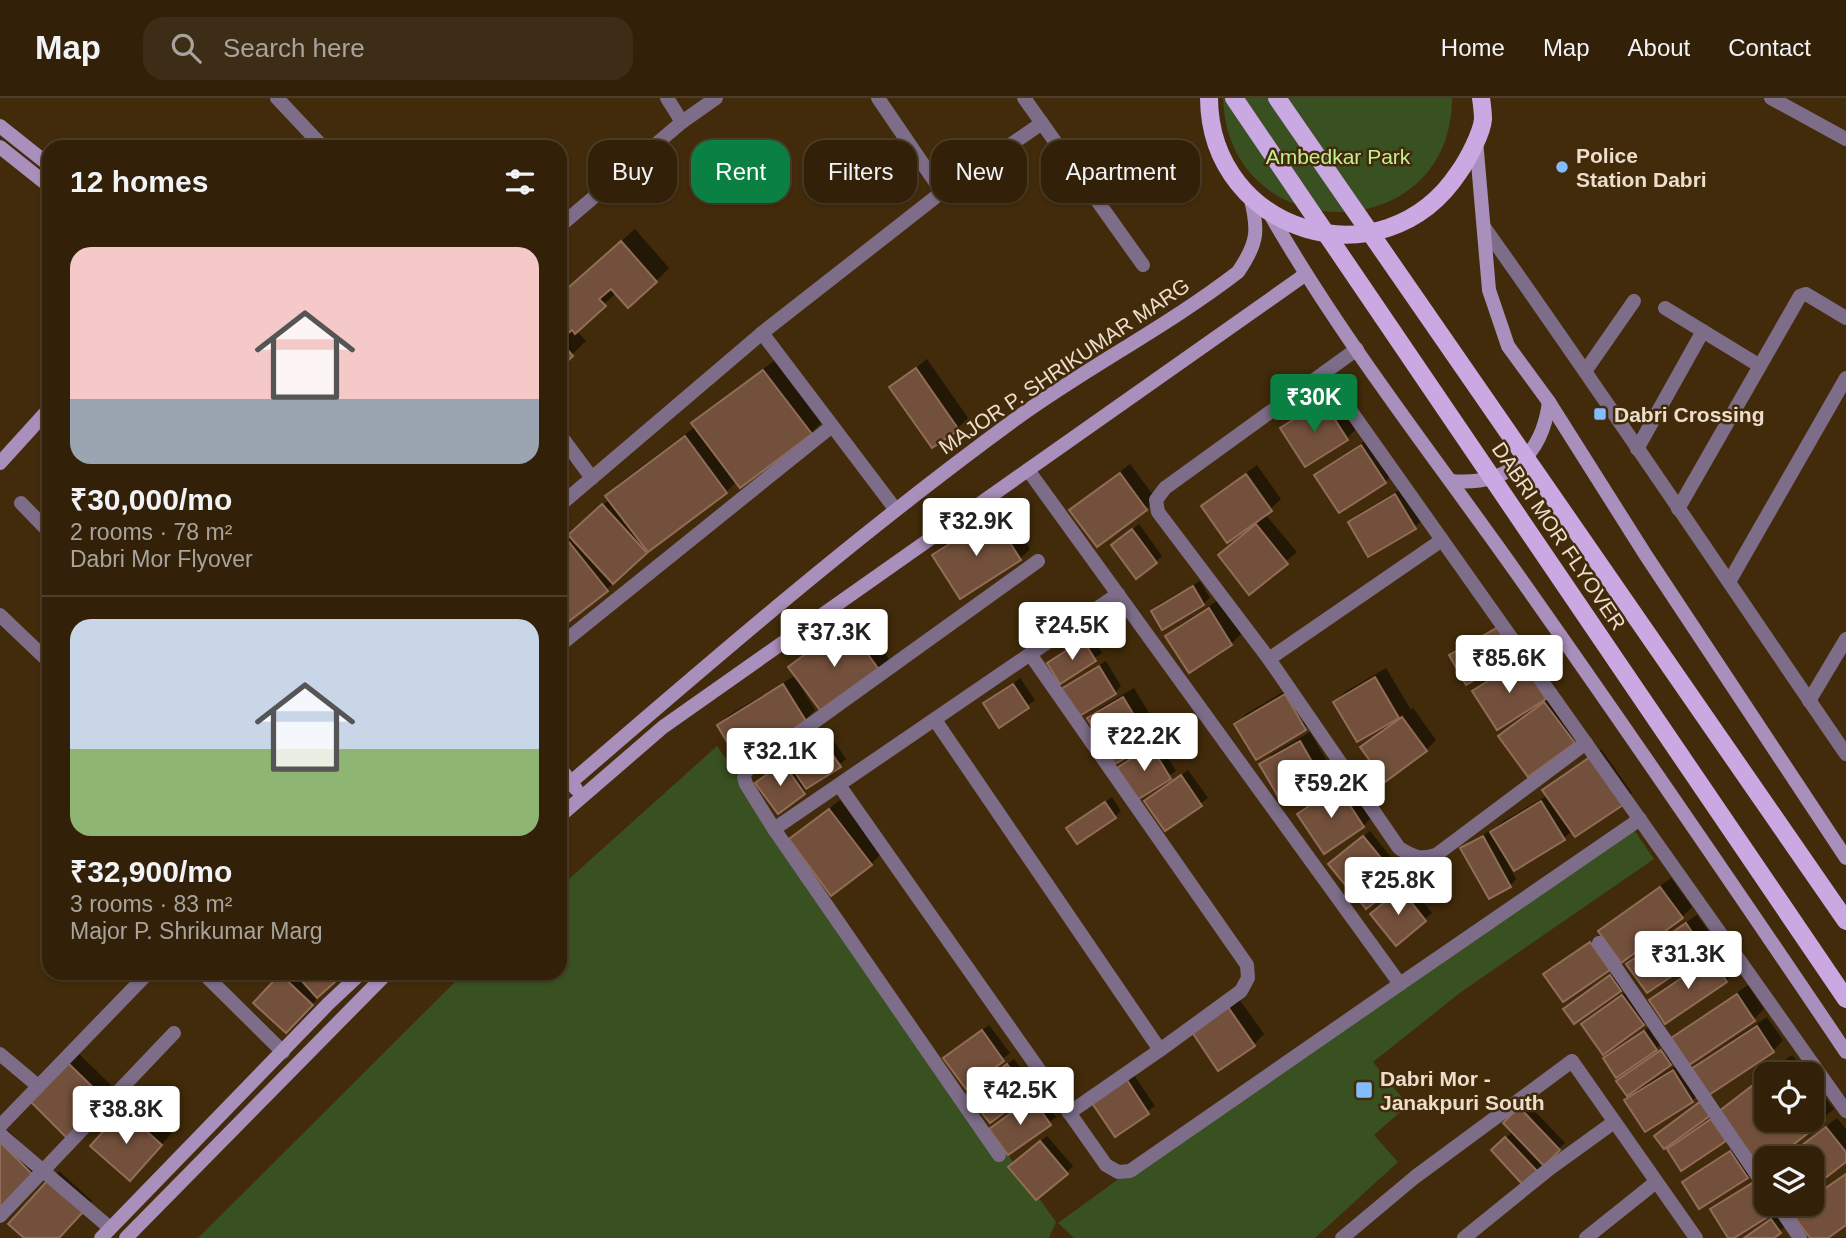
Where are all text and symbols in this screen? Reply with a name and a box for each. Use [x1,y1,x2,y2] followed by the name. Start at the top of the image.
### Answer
[143,17,633,80] search box
[35,29,101,66] text: Map
[167,29,205,67] icon: search
[223,33,365,63] text: Search here
[1441,34,1505,61] text: Home
[1543,34,1590,61] text: Map
[1628,34,1690,61] text: About
[1728,34,1811,61] text: Contact
[588,140,677,203] chip: Buy
[691,140,790,203] chip: Rent
[804,140,917,203] chip: Filters
[931,140,1027,203] chip: New
[1041,140,1200,203] chip: Apartment
[1576,144,1707,191] place label: Police Station Dabri
[1266,145,1411,168] park label: Ambedkar Park
[1554,159,1570,175] marker: Police Station Dabri
[501,163,539,201] icon: filters
[70,165,208,198] text: 12 homes
[934,273,1194,459] street label: MAJOR P. SHRIKUMAR MARG
[242,292,368,418] icon: home
[1273,374,1355,434] pin: ₹30K
[1286,384,1342,410] text: ₹30K
[1614,403,1765,426] place label: Dabri Crossing
[1592,406,1608,422] marker: Dabri Crossing
[1488,438,1630,634] street label: DABRI MOR FLYOVER
[70,483,232,516] text: ₹30,000/mo
[919,498,1033,558] pin: ₹32.9K
[939,508,1013,534] text: ₹32.9K
[70,519,232,545] text: 2 rooms · 78 m²
[70,546,253,572] text: Dabri Mor Flyover
[1015,602,1129,662] pin: ₹24.5K
[777,610,891,669] pin: ₹37.3K
[1035,612,1109,638] text: ₹24.5K
[797,619,871,645] text: ₹37.3K
[1452,636,1566,695] pin: ₹85.6K
[1472,645,1546,671] text: ₹85.6K
[242,664,368,790] icon: home
[1087,714,1201,773] pin: ₹22.2K
[1107,723,1181,749] text: ₹22.2K
[723,728,837,788] pin: ₹32.1K
[743,738,817,764] text: ₹32.1K
[1274,760,1388,820] pin: ₹59.2K
[1294,770,1368,796] text: ₹59.2K
[70,855,232,888] text: ₹32,900/mo
[1341,858,1455,917] pin: ₹25.8K
[1361,867,1435,893] text: ₹25.8K
[70,891,232,917] text: 3 rooms · 83 m²
[70,918,323,944] text: Major P. Shrikumar Marg
[1631,932,1745,991] pin: ₹31.3K
[1651,941,1725,967] text: ₹31.3K
[1754,1062,1824,1216] map controls
[1754,1062,1824,1132] button: locate
[1380,1067,1545,1114] place label: Dabri Mor - Janakpuri South
[963,1068,1077,1127] pin: ₹42.5K
[983,1077,1057,1103] text: ₹42.5K
[1354,1080,1374,1100] marker: Dabri Mor - Janakpuri South
[69,1086,183,1146] pin: ₹38.8K
[89,1096,163,1122] text: ₹38.8K
[1754,1146,1824,1216] button: layers

